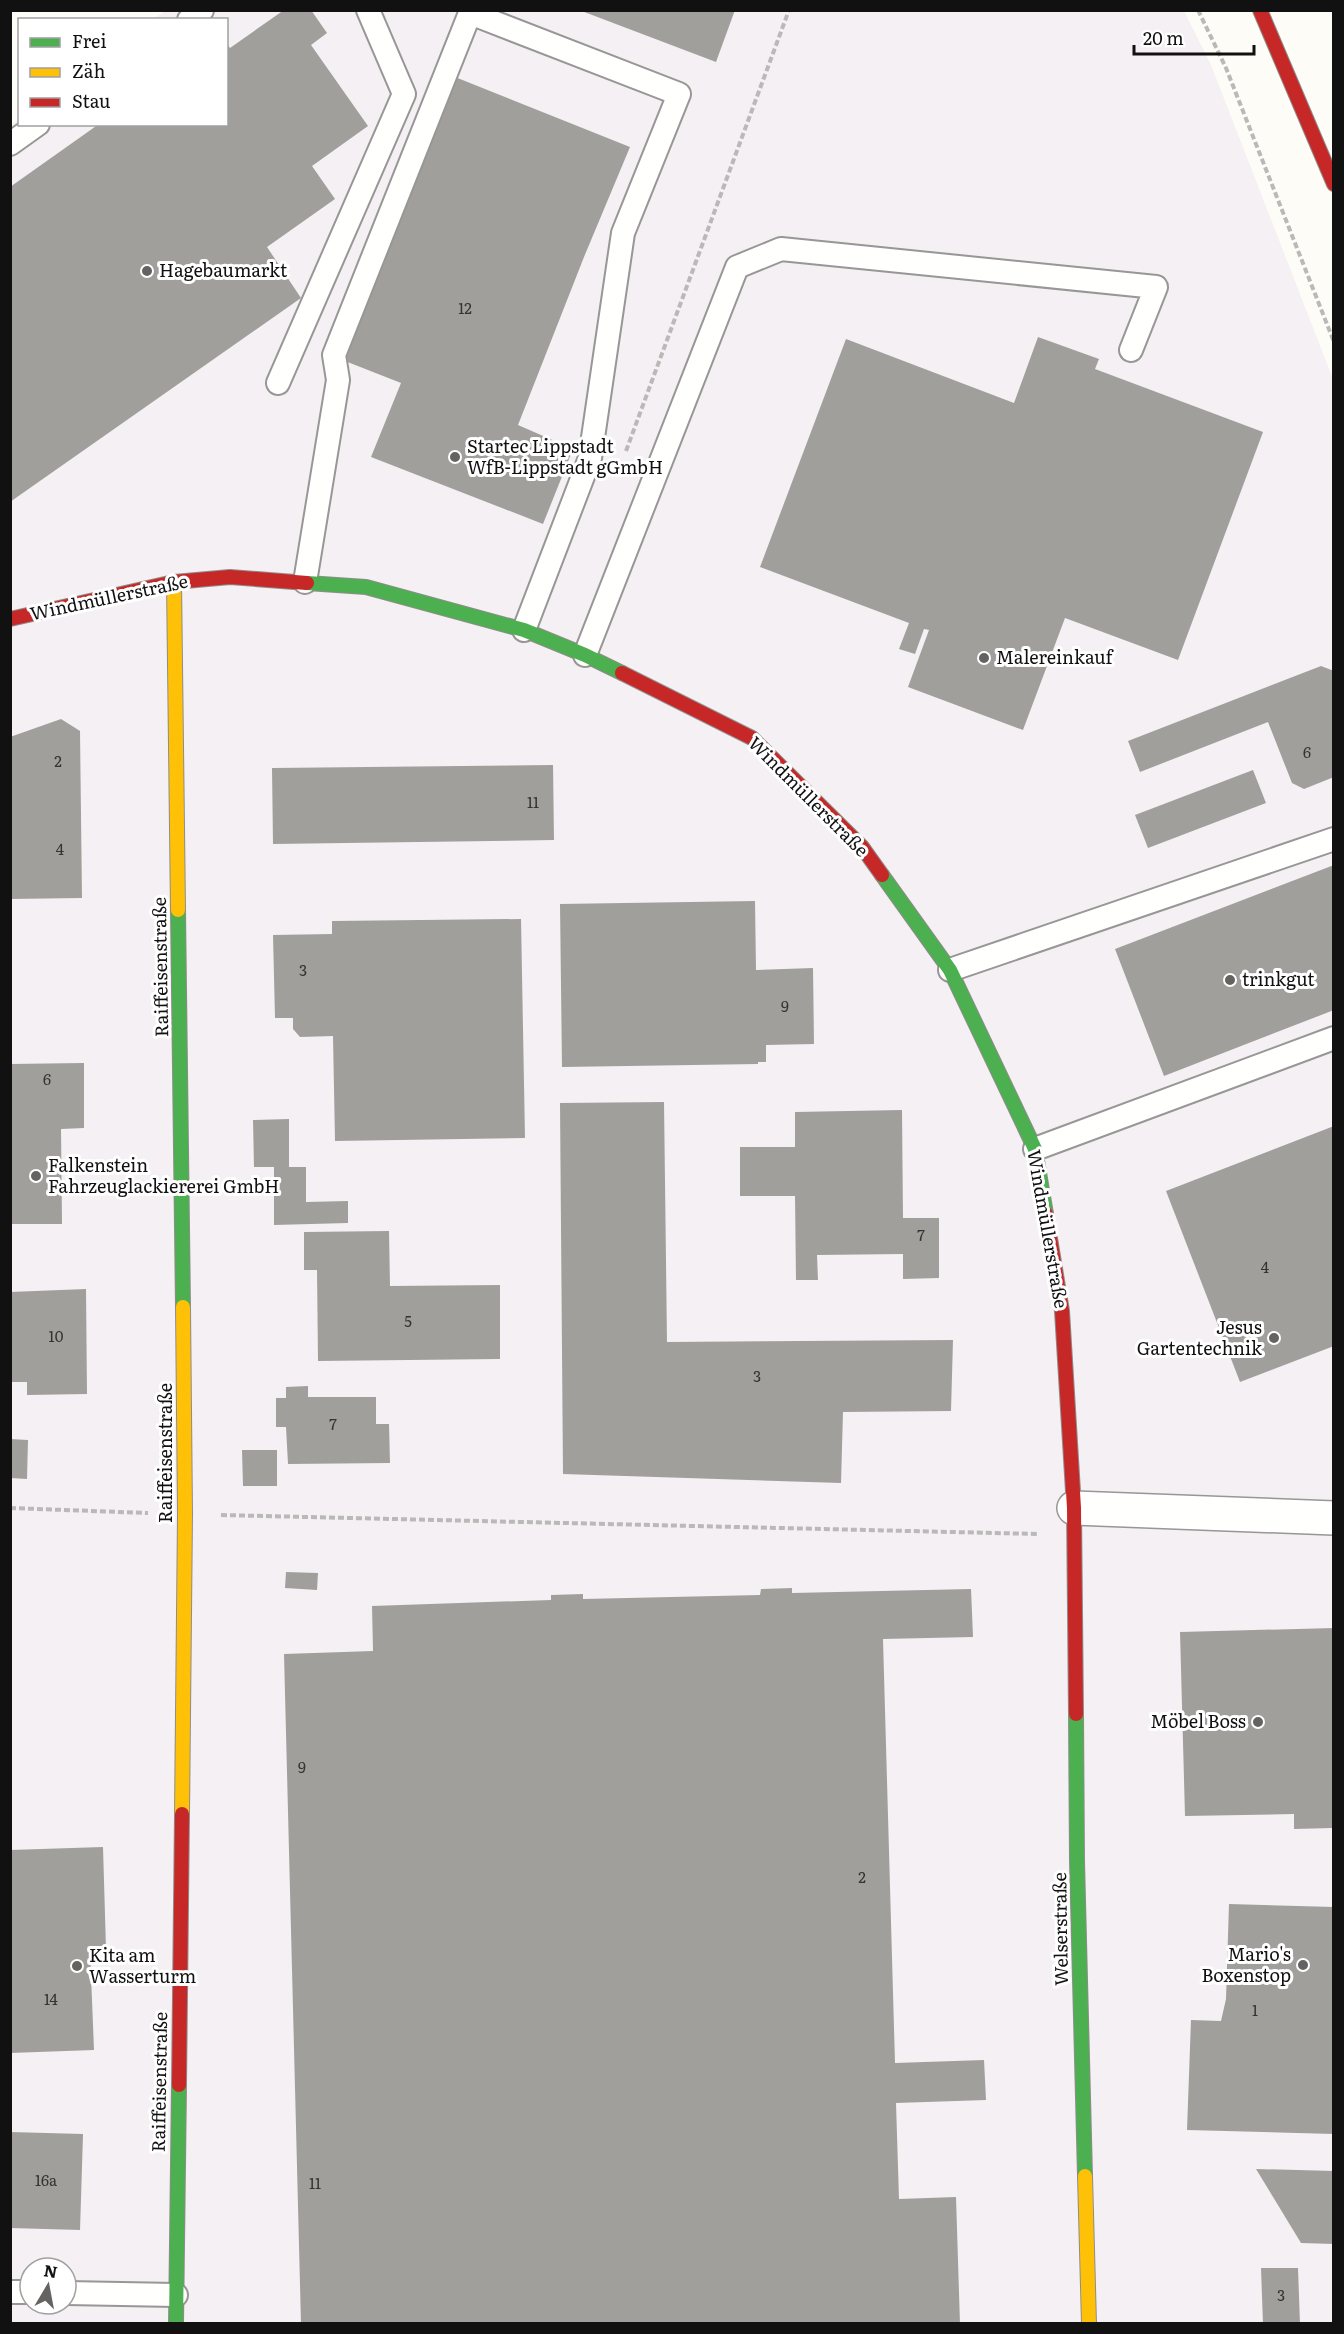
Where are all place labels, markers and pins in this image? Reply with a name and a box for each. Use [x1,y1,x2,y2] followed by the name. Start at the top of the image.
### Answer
[159,256,288,283] place label: Hagebaumarkt
[140,264,154,278] marker: Hagebaumarkt
[467,432,663,480] place label: Startec Lippstadt WfB-Lippstadt gGmbH
[448,450,462,464] marker: Startec Lippstadt WfB-Lippstadt gGmbH
[996,643,1115,670] place label: Malereinkauf
[977,651,991,665] marker: Malereinkauf
[1242,965,1315,992] place label: trinkgut
[1223,973,1237,987] marker: trinkgut
[48,1151,279,1199] place label: Falkenstein Fahrzeuglackiererei GmbH
[29,1169,43,1183] marker: Falkenstein Fahrzeuglackiererei GmbH
[1137,1313,1263,1361] place label: Jesus Gartentechnik
[1267,1331,1281,1345] marker: Jesus Gartentechnik
[1150,1707,1246,1734] place label: Möbel Boss
[1251,1715,1265,1729] marker: Möbel Boss
[1201,1940,1291,1988] place label: Mario's Boxenstop
[89,1941,196,1989] place label: Kita am Wasserturm
[1296,1958,1310,1972] marker: Mario's Boxenstop
[70,1959,84,1973] marker: Kita am Wasserturm

